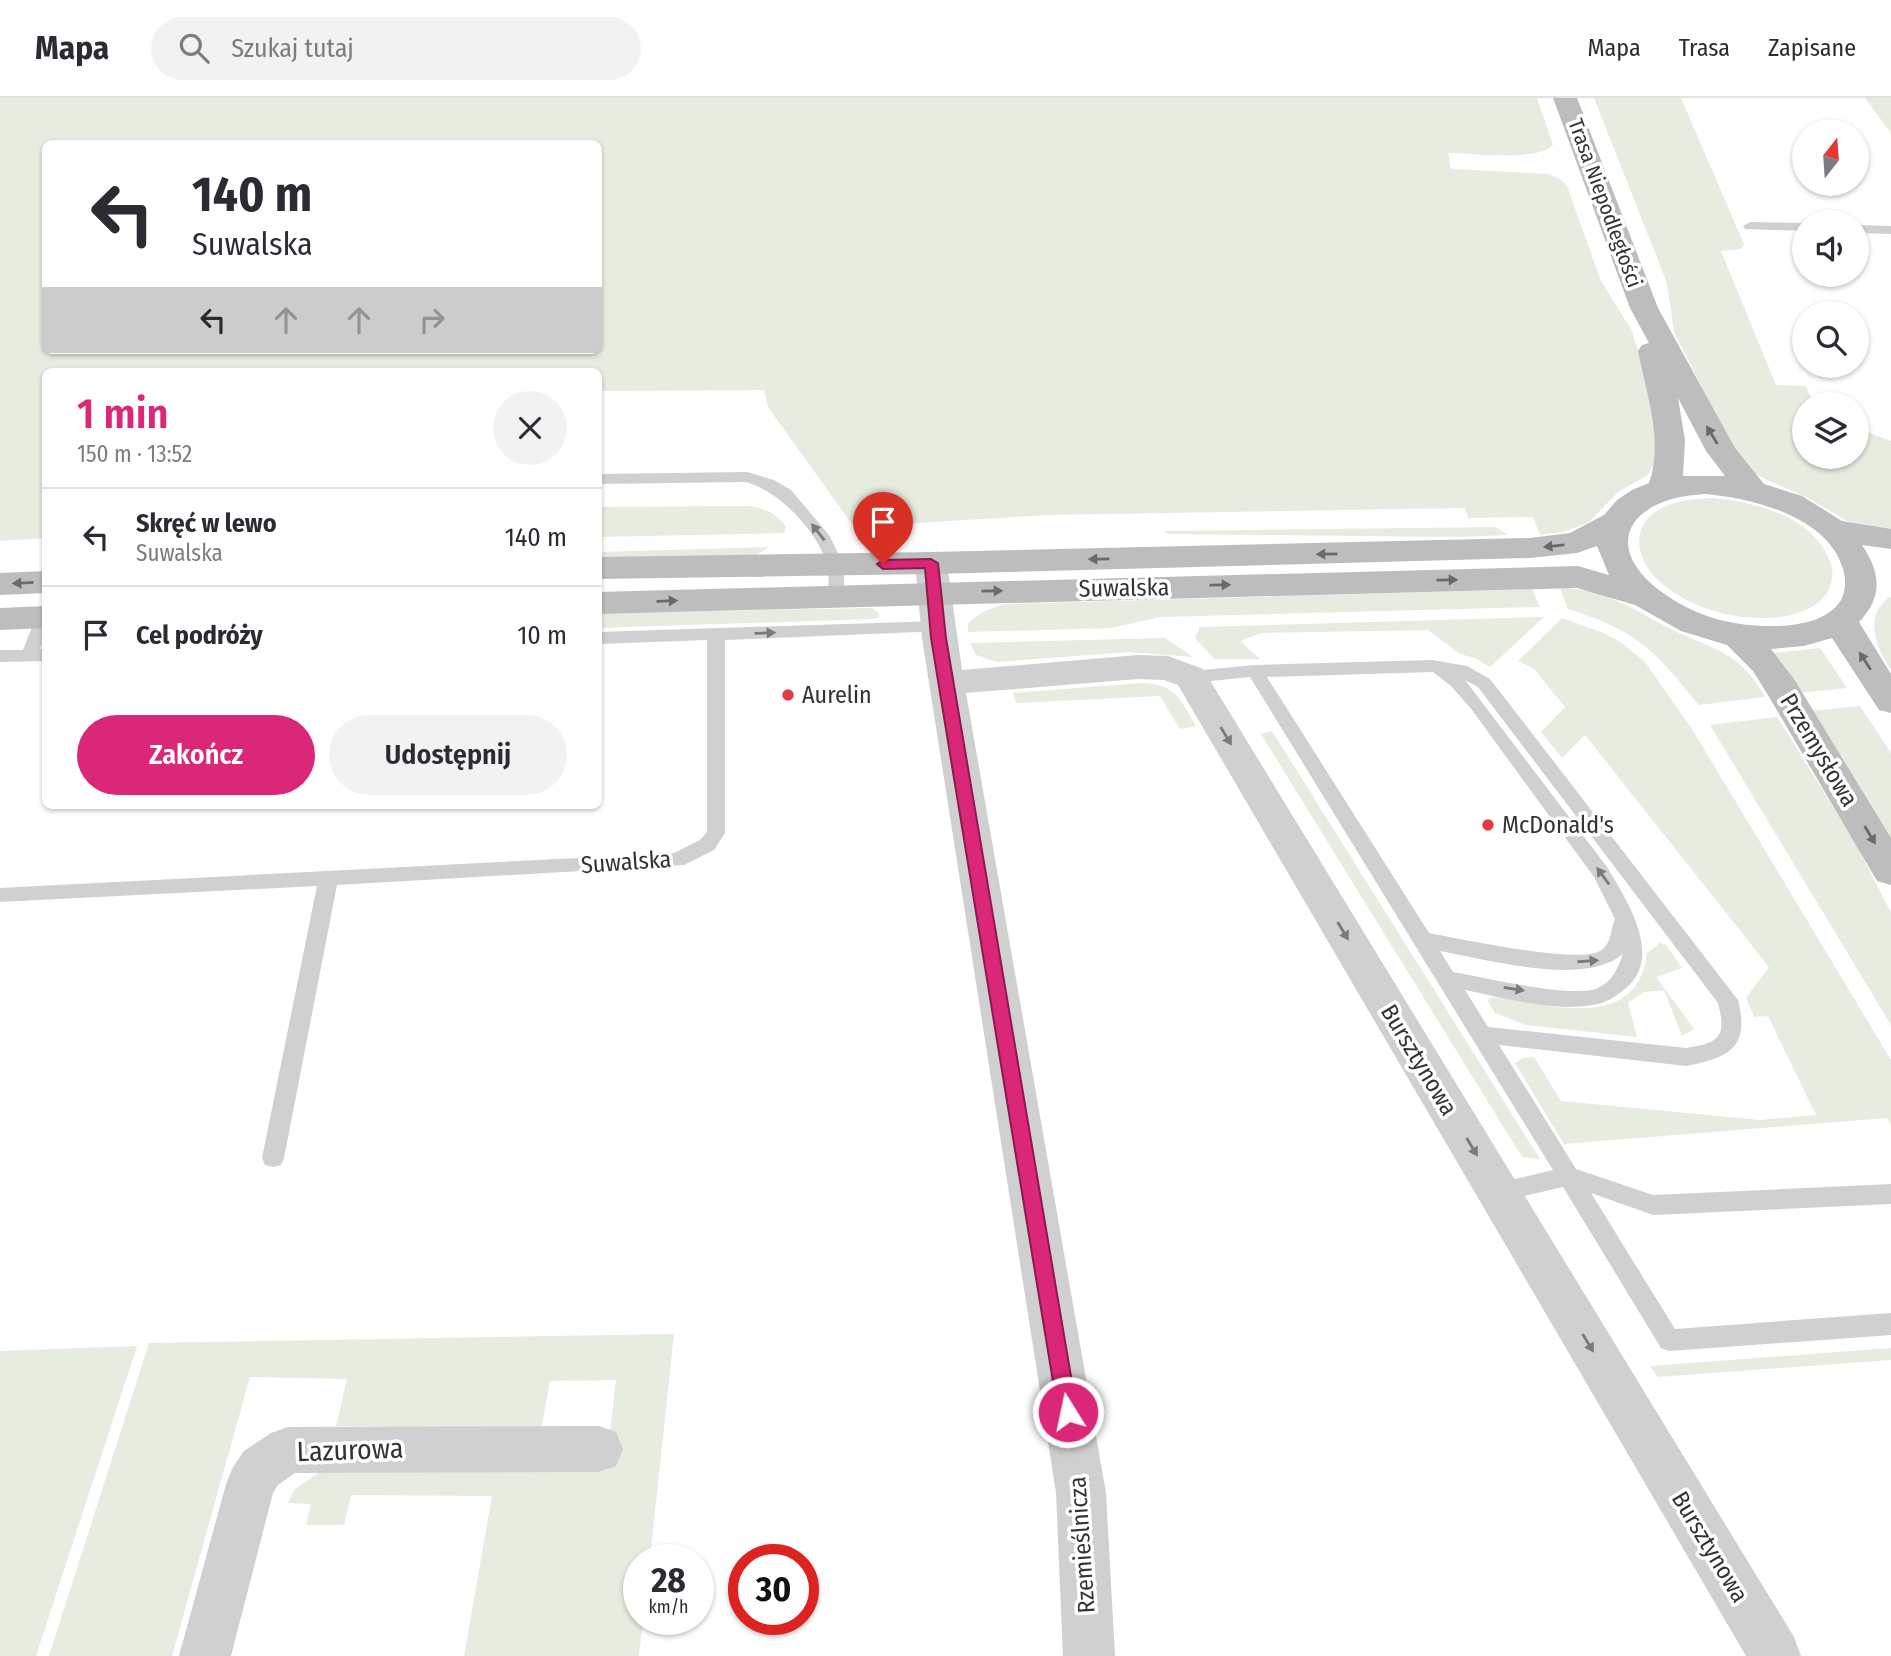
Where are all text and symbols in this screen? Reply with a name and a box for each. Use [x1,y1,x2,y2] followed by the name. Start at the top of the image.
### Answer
[151,17,641,80] search box
[35,28,109,68] text: Mapa
[175,29,213,67] icon: search
[231,33,354,64] text: Szukaj tutaj
[1588,34,1641,62] text: Mapa
[1679,34,1730,62] text: Trasa
[1768,34,1856,62] text: Zapisane
[1562,115,1648,291] street label: Trasa Niepodległości
[1792,119,1869,196] north arrow
[1792,119,1869,469] map controls
[192,165,312,224] text: 140 m
[77,168,168,259] icon: left
[1792,210,1869,287] button: sound
[192,225,313,263] text: Suwalska
[194,301,232,339] icon: left
[267,301,305,339] icon: ahead
[340,301,378,339] icon: ahead
[413,301,451,339] icon: right
[1792,301,1869,378] button: search
[77,389,168,439] text: 1 min
[493,391,567,465] button: close
[1792,392,1869,469] button: layers
[1706,426,1718,445] one-way arrow
[77,440,192,468] text: 150 m · 13:52
[853,492,913,564] pin
[864,503,902,541] icon: arrive
[136,508,277,539] text: Skręć w lewo
[77,518,115,556] icon: left
[505,522,567,553] text: 140 m
[810,524,825,542] one-way arrow
[136,539,223,567] text: Suwalska
[1543,541,1565,552] one-way arrow
[1315,548,1337,559] one-way arrow
[1088,553,1110,565] one-way arrow
[1078,573,1170,603] street label: Suwalska
[1436,574,1458,586] one-way arrow
[12,578,34,589] one-way arrow
[1209,580,1231,591] one-way arrow
[981,585,1003,597] one-way arrow
[656,595,678,606] one-way arrow
[77,616,115,654] icon: arrive
[136,620,263,651] text: Cel podróży
[517,620,567,651] text: 10 m
[754,627,776,638] one-way arrow
[1858,652,1871,671] one-way arrow
[802,681,872,709] place label: Aurelin
[780,687,796,703] marker: Aurelin
[1774,688,1864,812] street label: Przemysłowa
[77,715,315,795] button: Zakończ
[329,715,567,795] button: Udostępnij
[1220,726,1232,745] one-way arrow
[1502,811,1614,839] place label: McDonald's
[1480,817,1496,833] marker: McDonald's
[1863,826,1876,845] one-way arrow
[580,845,672,879] street label: Suwalska
[1597,867,1611,885] one-way arrow
[1336,921,1348,941] one-way arrow
[1577,955,1599,966] one-way arrow
[1503,984,1525,995] one-way arrow
[1375,999,1463,1121] street label: Bursztynowa
[1465,1138,1478,1157] one-way arrow
[1582,1333,1594,1352] one-way arrow
[1031,1375,1105,1449] position arrow
[296,1432,404,1468] street label: Lazurowa
[1063,1476,1101,1614] street label: Rzemieślnicza
[1666,1486,1754,1608] street label: Bursztynowa
[728,1544,819,1635] speed limit sign: 30
[651,1559,686,1601] text: 28
[648,1596,689,1618] text: km/h

